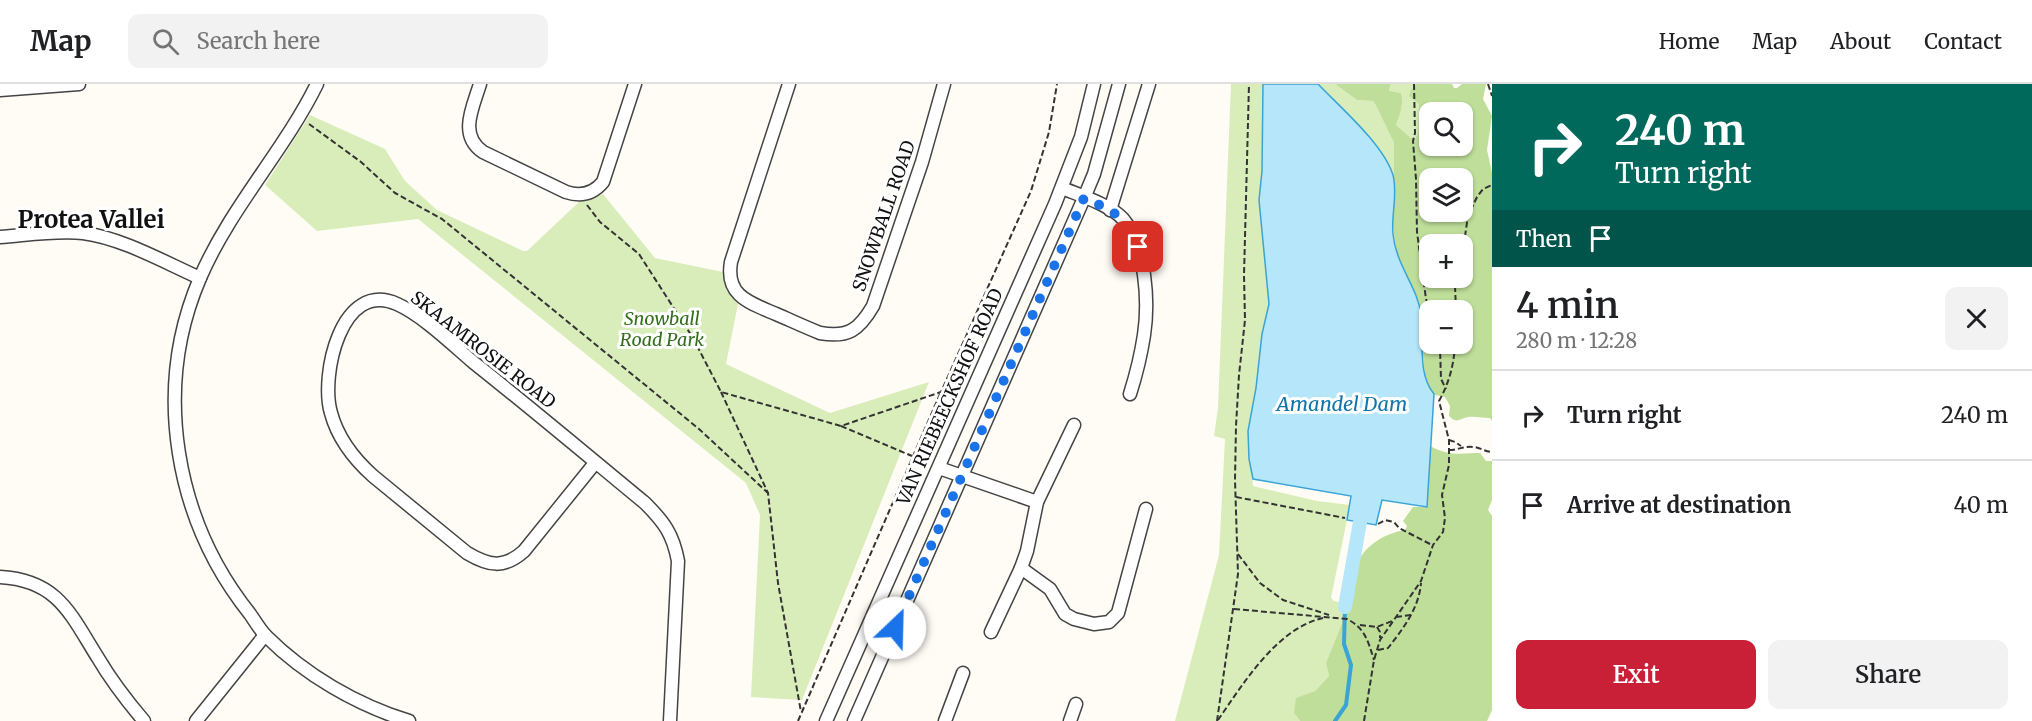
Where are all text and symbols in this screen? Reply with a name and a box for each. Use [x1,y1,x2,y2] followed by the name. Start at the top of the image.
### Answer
[128,14,548,68] search box
[30,23,92,59] text: Map
[149,25,182,58] icon: search
[197,27,320,55] text: Search here
[1659,28,1719,55] text: Home
[1752,28,1797,55] text: Map
[1830,28,1891,55] text: About
[1924,28,2002,55] text: Contact
[1419,102,1473,354] map controls
[1419,102,1473,156] button: search
[1615,104,1745,156] text: 240 m
[1516,108,1594,186] icon: right
[847,137,920,294] street label: SNOWBALL ROAD
[1615,156,1752,190] text: Turn right
[1419,168,1473,222] button: layers
[17,204,165,235] district label: Protea Vallei
[1112,221,1163,272] pin
[1584,222,1617,255] icon: arrive
[1516,225,1572,253] text: Then
[1121,230,1154,263] icon: arrive
[1419,234,1473,288] button: +
[1516,283,1619,328] text: 4 min
[891,285,1008,510] street label: VAN RIEBEECKSHOF ROAD
[406,286,560,413] street label: SKAAMROSIE ROAD
[1945,287,2008,350] button: close
[1419,300,1473,354] button: −
[620,307,704,351] park label: Snowball Road Park
[1516,328,1637,353] text: 280 m · 12:28
[1275,391,1407,416] water label: Amandel Dam
[1516,399,1549,432] icon: right
[1567,401,1681,429] text: Turn right
[1941,401,2008,429] text: 240 m
[1516,489,1549,522] icon: arrive
[1567,491,1791,519] text: Arrive at destination
[1953,491,2008,519] text: 40 m
[863,596,927,660] position arrow
[1516,640,1756,709] button: Exit
[1768,640,2008,709] button: Share

